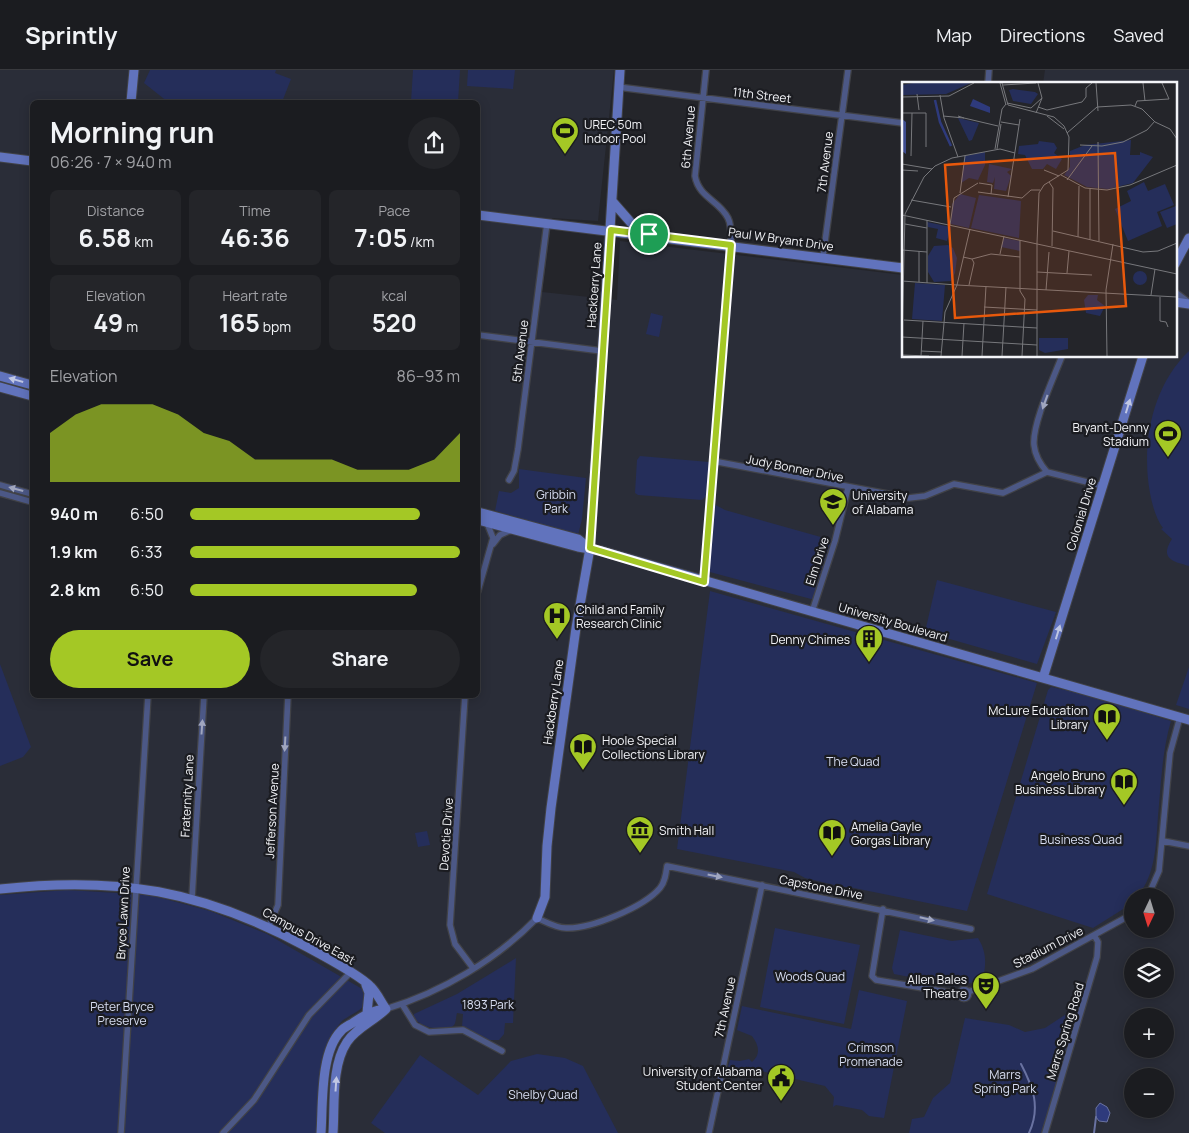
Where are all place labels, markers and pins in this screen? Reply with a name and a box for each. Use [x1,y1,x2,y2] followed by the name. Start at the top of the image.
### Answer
[550,116,580,155] sports icon: UREC 50m Indoor Pool
[584,116,646,147] place label: UREC 50m Indoor Pool
[628,213,670,255] pin
[1072,419,1150,450] place label: Bryant-Denny Stadium
[1153,419,1183,458] sports icon: Bryant-Denny Stadium
[818,487,848,526] school or university icon: University of Alabama
[852,487,913,518] place label: University of Alabama
[542,601,572,640] hospital icon: Child and Family Research Clinic
[576,601,665,632] place label: Child and Family Research Clinic
[854,624,884,663] building icon: Denny Chimes
[770,631,850,648] place label: Denny Chimes
[988,702,1089,733] place label: McLure Education Library
[1092,702,1122,741] library icon: McLure Education Library
[568,732,598,771] library icon: Hoole Special Collections Library
[602,732,706,763] place label: Hoole Special Collections Library
[1015,767,1106,798] place label: Angelo Bruno Business Library
[1109,767,1139,806] library icon: Angelo Bruno Business Library
[625,815,655,854] museum icon: Smith Hall
[817,818,847,857] library icon: Amelia Gayle Gorgas Library
[851,818,931,849] place label: Amelia Gayle Gorgas Library
[659,822,714,839] place label: Smith Hall
[907,971,967,1002] place label: Allen Bales Theatre
[971,971,1001,1010] theatre icon: Allen Bales Theatre
[643,1063,763,1094] place label: University of Alabama Student Center
[766,1063,796,1102] public building icon: University of Alabama Student Center

